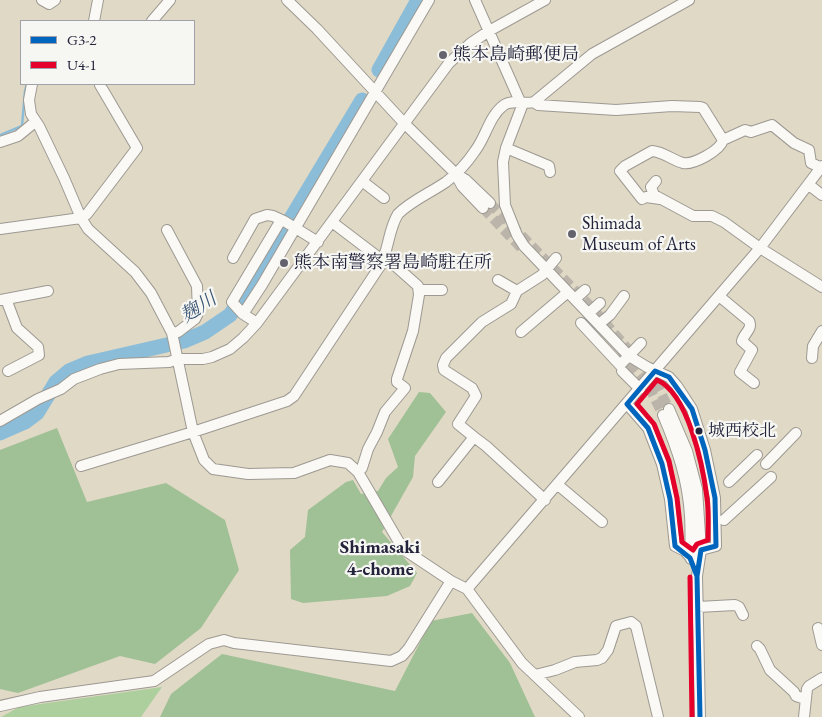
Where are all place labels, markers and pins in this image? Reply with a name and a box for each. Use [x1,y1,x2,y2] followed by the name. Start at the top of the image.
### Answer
[453,44,579,66] place label: 熊本島崎郵便局
[437,49,449,61] marker: 熊本島崎郵便局
[582,213,696,255] place label: Shimada Museum of Arts
[566,228,578,240] marker: Shimada Museum of Arts
[294,252,492,274] place label: 熊本南警察署島崎駐在所
[278,257,290,269] marker: 熊本南警察署島崎駐在所
[708,421,776,441] place label: 城西校北
[694,426,704,436] marker: 城西校北

